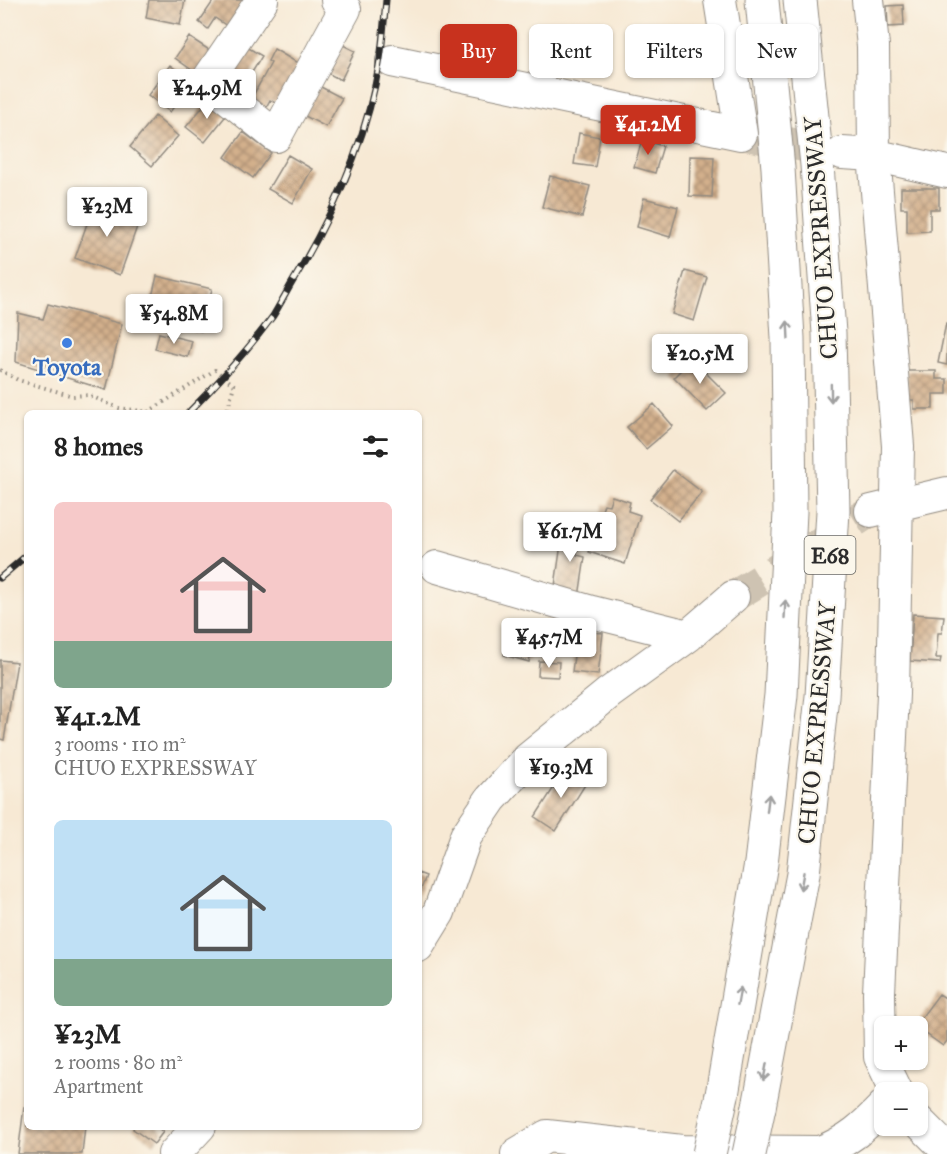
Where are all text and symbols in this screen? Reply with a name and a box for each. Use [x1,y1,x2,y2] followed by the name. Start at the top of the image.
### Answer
[440,24,517,78] chip: Buy
[529,24,613,78] chip: Rent
[625,24,724,78] chip: Filters
[736,24,818,78] chip: New
[158,69,256,120] pin: ¥24.9M
[172,76,242,100] text: ¥24.9M
[599,105,697,156] pin: ¥41.2M
[615,112,681,136] text: ¥41.2M
[798,115,844,360] street label: CHUO EXPRESSWAY
[71,187,143,238] pin: ¥23M
[81,194,133,218] text: ¥23M
[125,294,223,345] pin: ¥54.8M
[140,301,208,325] text: ¥54.8M
[782,321,793,341] one-way arrow
[651,334,749,385] pin: ¥20.5M
[60,336,74,350] marker: Toyota
[666,341,734,365] text: ¥20.5M
[32,352,102,382] place label: Toyota
[825,383,836,403] one-way arrow
[54,430,143,462] text: 8 homes
[359,430,392,463] icon: filters
[521,512,619,563] pin: ¥61.7M
[537,519,603,543] text: ¥61.7M
[804,536,856,574] road number: E68
[169,541,277,649] icon: home
[780,600,791,620] one-way arrow
[791,600,843,845] street label: CHUO EXPRESSWAY
[500,618,598,669] pin: ¥45.7M
[515,625,583,649] text: ¥45.7M
[54,700,141,732] text: ¥41.2M
[54,732,185,756] text: 3 rooms · 110 m²
[512,748,610,799] pin: ¥19.3M
[529,755,593,779] text: ¥19.3M
[54,756,257,780] text: CHUO EXPRESSWAY
[763,794,774,814] one-way arrow
[169,859,277,967] icon: home
[796,870,807,890] one-way arrow
[734,987,745,1006] one-way arrow
[874,1016,928,1136] map controls
[874,1016,928,1070] button: +
[54,1018,121,1050] text: ¥23M
[54,1050,182,1074] text: 2 rooms · 80 m²
[759,1062,770,1082] one-way arrow
[54,1074,143,1098] text: Apartment
[874,1082,928,1136] button: −

